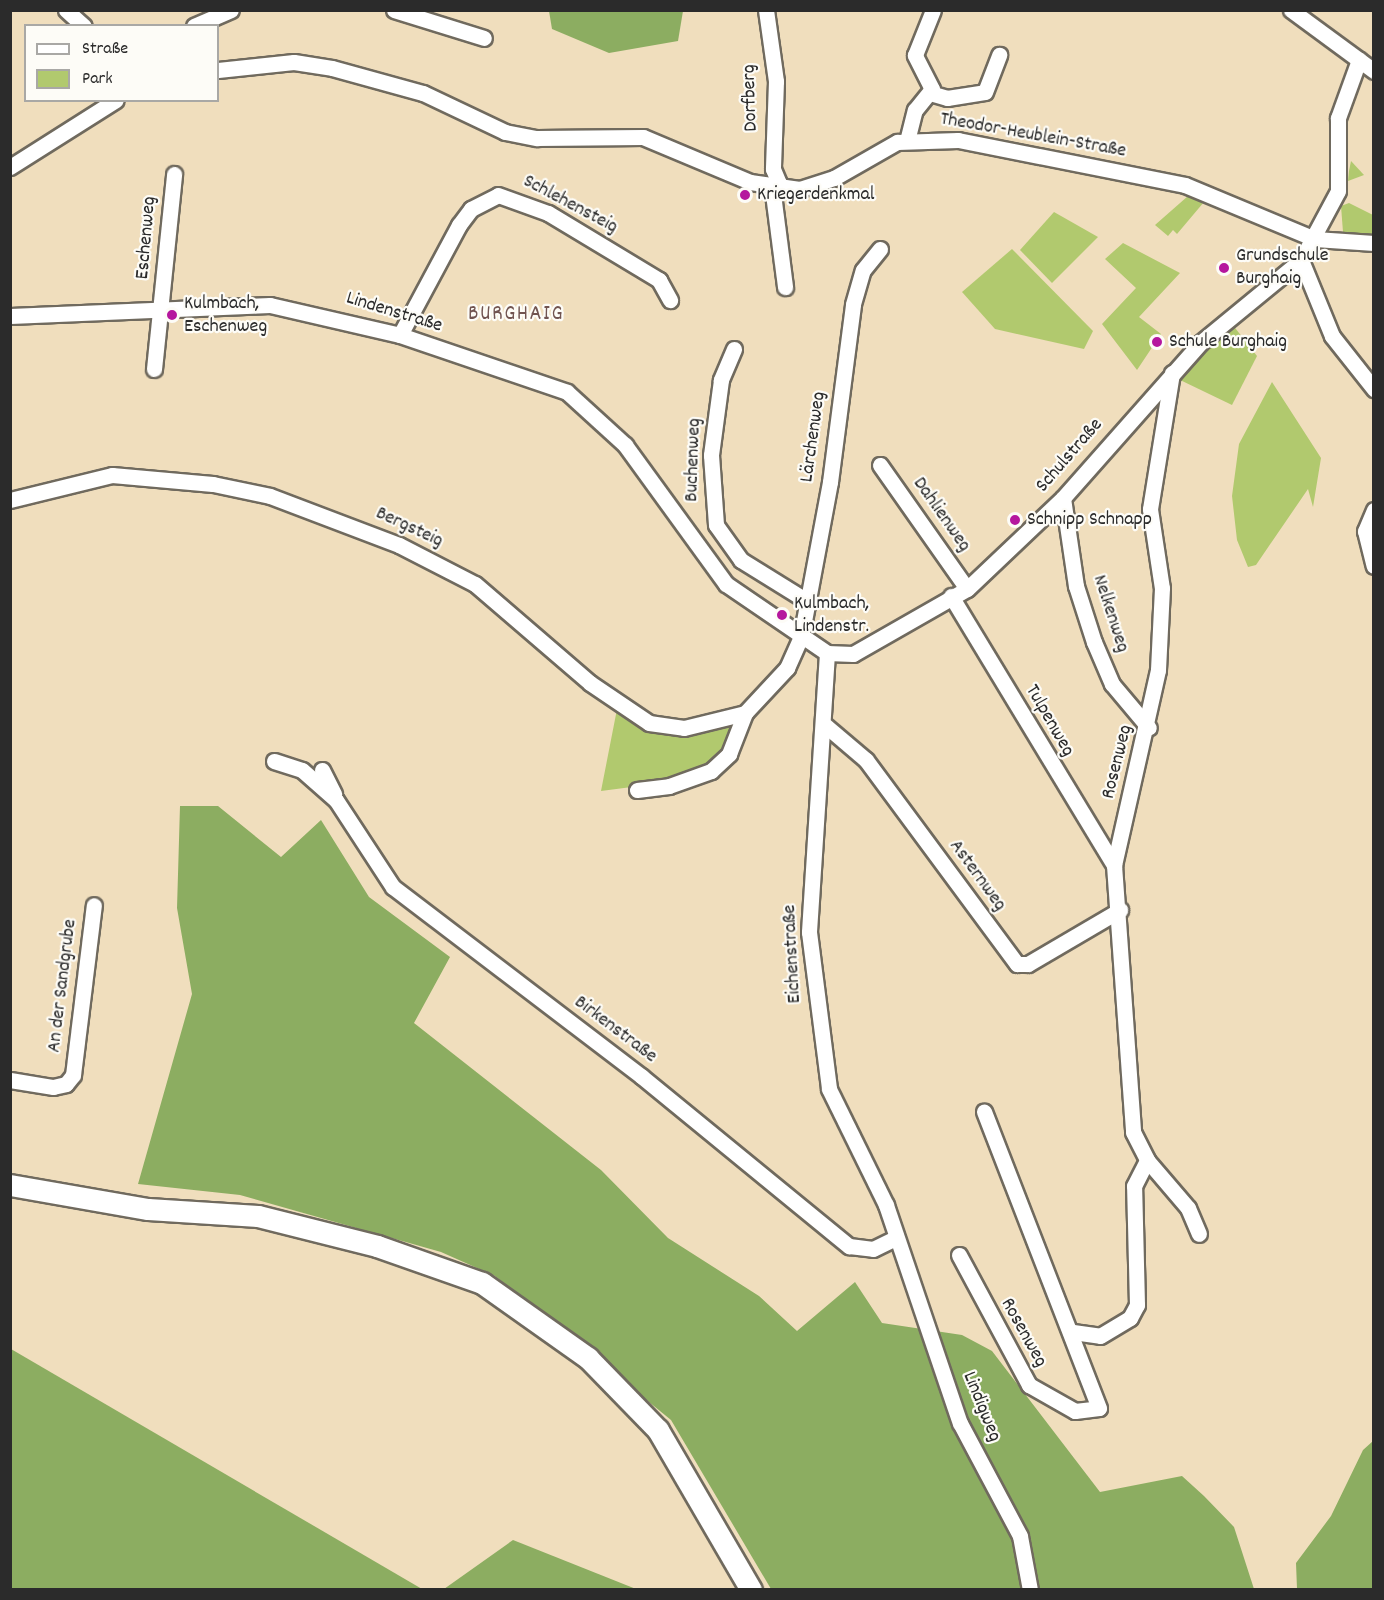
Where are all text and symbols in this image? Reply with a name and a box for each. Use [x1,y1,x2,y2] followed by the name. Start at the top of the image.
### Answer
[24,24,219,102] legend
[82,37,128,62] text: Straße
[738,64,764,132] street label: Dorfberg
[82,67,113,92] text: Park
[938,108,1128,164] street label: Theodor-Heublein-Straße
[519,170,621,240] street label: Schlehensteig
[757,183,875,207] place label: Kriegerdenkmal
[738,188,752,202] marker: Kriegerdenkmal
[131,196,163,280] street label: Eschenweg
[1236,244,1329,291] place label: Grundschule Burghaig
[1217,261,1231,275] marker: Grundschule Burghaig
[343,287,445,339] street label: Lindenstraße
[184,292,267,339] place label: Kulmbach, Eschenweg
[468,302,564,328] district label: BURGHAIG
[165,308,179,322] marker: Kulmbach, Eschenweg
[1169,330,1287,354] place label: Schule Burghaig
[1150,335,1164,349] marker: Schule Burghaig
[796,390,832,484] street label: Lärchenweg
[1031,414,1109,498] street label: Schulstraße
[681,418,707,502] street label: Buchenweg
[907,473,975,557] street label: Dahlienweg
[372,502,446,554] street label: Bergsteig
[1027,508,1152,532] place label: Schnipp Schnapp
[1008,513,1022,527] marker: Schnipp Schnapp
[1086,572,1134,656] street label: Nelkenweg
[794,592,869,639] place label: Kulmbach, Lindenstr.
[775,608,789,622] marker: Kulmbach, Lindenstr.
[1019,681,1079,761] street label: Tulpenweg
[1097,722,1139,802] street label: Rosenweg
[943,836,1011,916] street label: Asternweg
[778,904,808,1004] street label: Eichenstraße
[43,918,83,1054] street label: An der Sandgrube
[569,991,661,1069] street label: Birkenstraße
[994,1294,1052,1372] street label: Rosenweg
[956,1369,1006,1445] street label: Lindigweg

